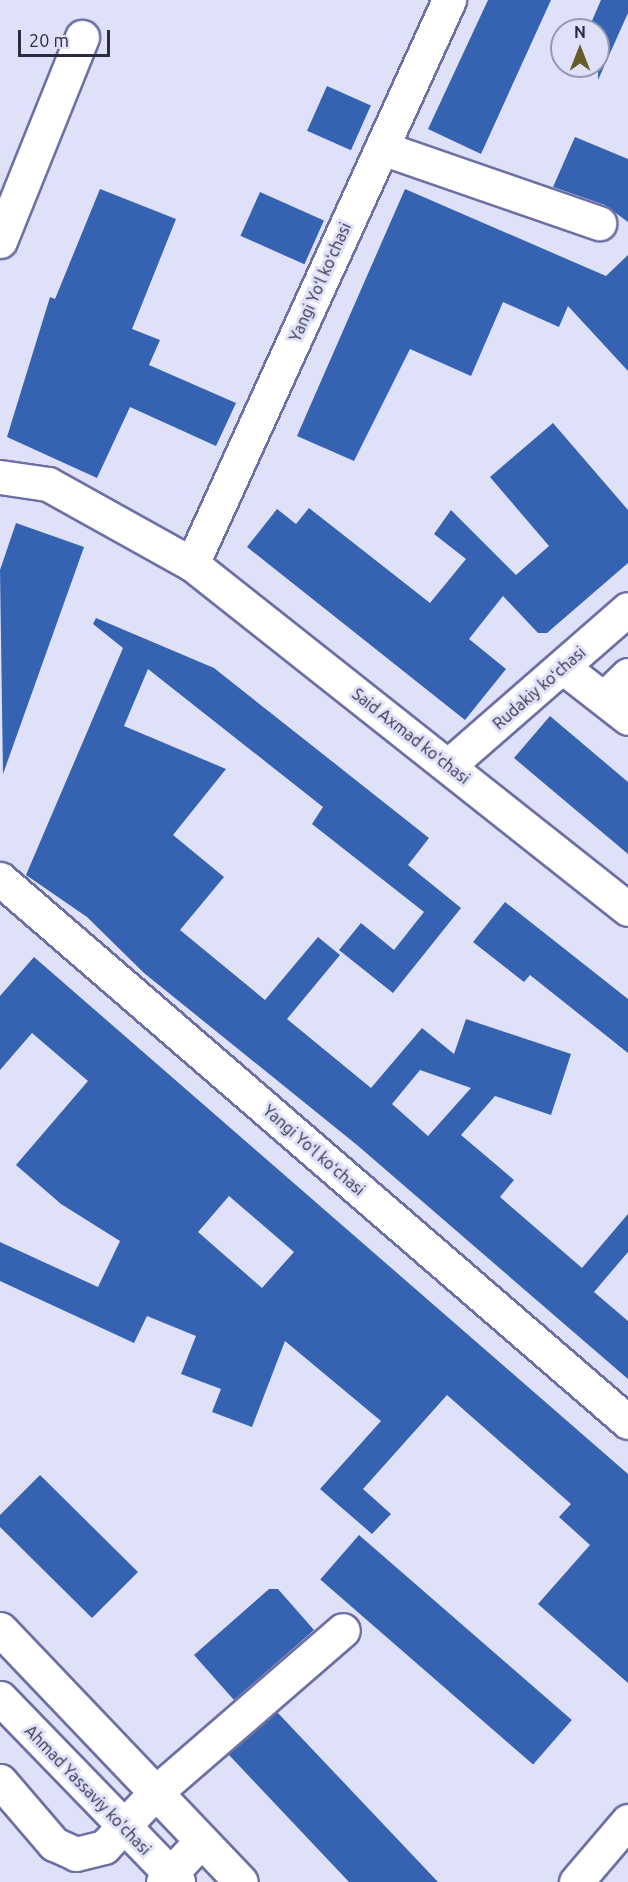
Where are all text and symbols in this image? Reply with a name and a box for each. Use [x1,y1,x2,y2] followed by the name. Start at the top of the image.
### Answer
[21,18,112,56] scale bar
[550,18,610,78] north arrow
[574,23,586,41] text: N
[29,30,69,50] text: 20 m
[285,219,355,345] street label: Yangi Yoʻl koʻchasi
[489,643,589,733] street label: Rudakiy koʻchasi
[348,684,474,788] street label: Said Axmad koʻchasi
[259,1101,369,1199] street label: Yangi Yoʻl koʻchasi
[21,1721,155,1859] street label: Ahmad Yassaviy ko'chasi

